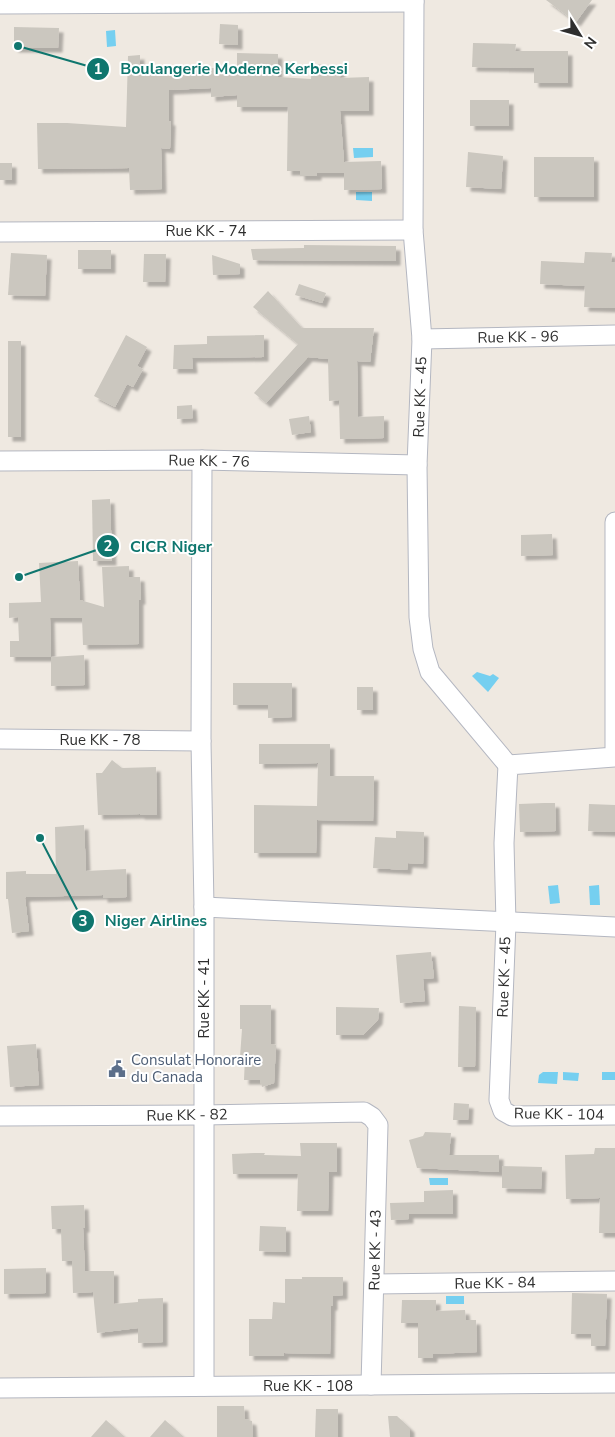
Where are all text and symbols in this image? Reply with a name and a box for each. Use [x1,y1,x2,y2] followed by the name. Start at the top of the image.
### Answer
[555,10,605,60] north arrow
[579,33,601,52] text: N
[85,53,358,84] callout: Boulangerie Moderne Kerbessi
[120,58,348,80] text: Boulangerie Moderne Kerbessi
[93,59,103,79] text: 1
[165,221,247,241] street label: Rue KK - 74
[477,326,559,348] street label: Rue KK - 96
[409,356,431,438] street label: Rue KK - 45
[168,450,250,472] street label: Rue KK - 76
[95,531,222,562] callout: CICR Niger
[103,536,113,556] text: 2
[130,536,213,558] text: CICR Niger
[59,730,141,750] street label: Rue KK - 78
[70,905,217,936] callout: Niger Airlines
[105,910,207,932] text: Niger Airlines
[78,911,88,931] text: 3
[493,936,515,1018] street label: Rue KK - 45
[194,957,214,1039] street label: Rue KK - 41
[131,1050,261,1087] place label: Consulat Honoraire du Canada
[107,1059,127,1079] public building icon: Consulat Honoraire du Canada
[514,1103,604,1125] street label: Rue KK - 104
[146,1104,228,1126] street label: Rue KK - 82
[364,1209,386,1291] street label: Rue KK - 43
[454,1272,536,1294] street label: Rue KK - 84
[263,1376,353,1396] street label: Rue KK - 108

